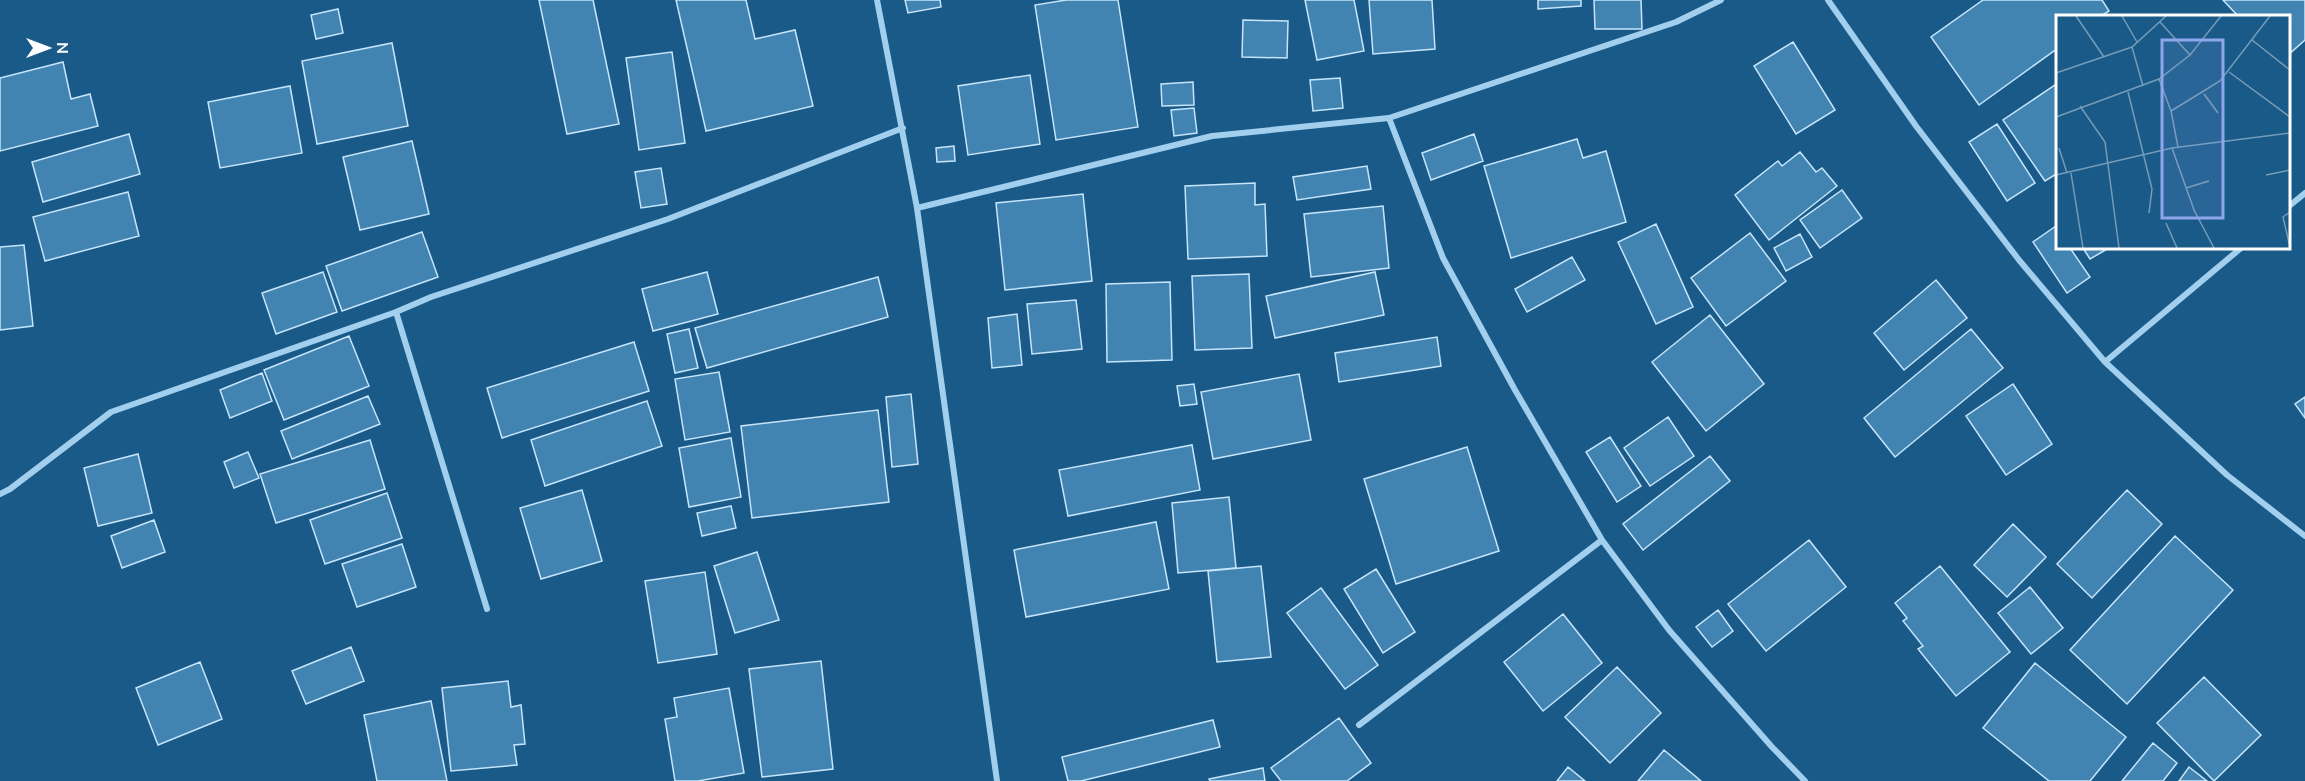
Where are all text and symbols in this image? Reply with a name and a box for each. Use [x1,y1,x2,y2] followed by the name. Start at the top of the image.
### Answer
[2056,15,2290,249] inset map
[18,18,78,78] north arrow
[51,42,73,54] text: N

